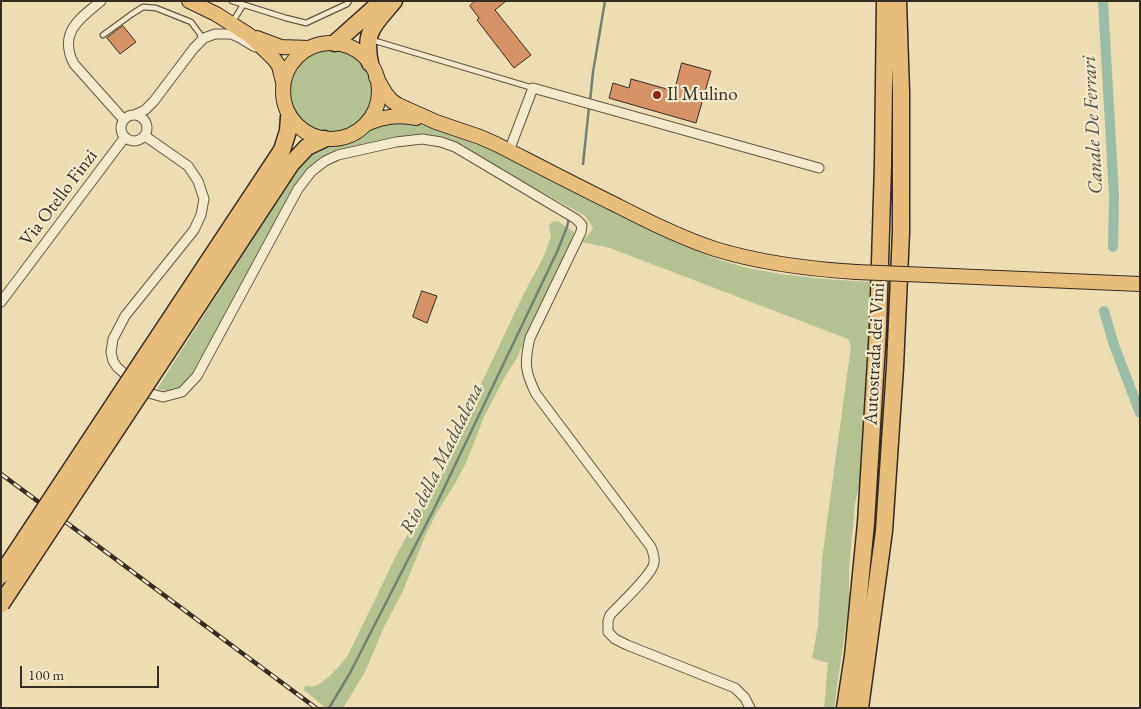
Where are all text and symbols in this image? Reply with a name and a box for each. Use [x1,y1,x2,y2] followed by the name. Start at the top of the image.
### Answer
[1077,55,1109,195] water label: Canale De Ferrari
[667,84,738,106] place label: Il Mulino
[651,89,663,101] marker: Il Mulino
[15,145,103,251] street label: Via Otello Finzi
[860,282,890,426] street label: Autostrada dei Vini
[395,380,489,538] water label: Rio della Maddalena
[22,656,161,688] scale bar
[28,665,64,684] text: 100 m

